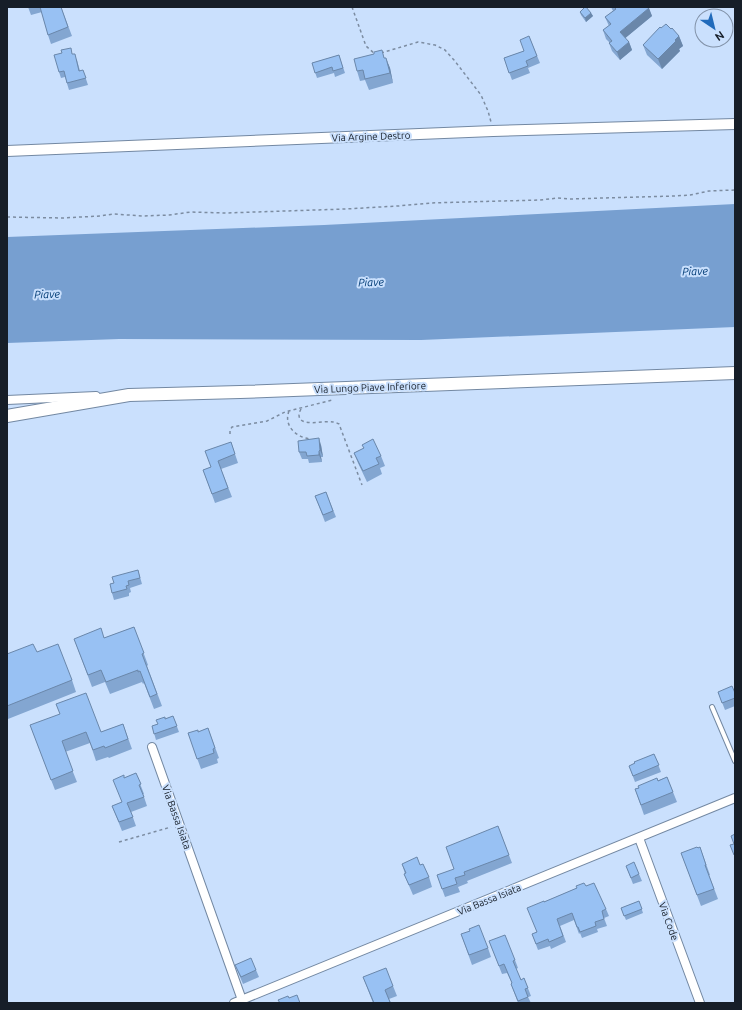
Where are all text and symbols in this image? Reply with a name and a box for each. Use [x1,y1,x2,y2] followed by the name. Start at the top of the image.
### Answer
[694,8,734,48] north arrow
[713,29,727,43] text: N
[331,130,411,143] street label: Via Argine Destro
[682,265,709,277] water label: Piave
[358,276,385,288] water label: Piave
[34,288,61,300] water label: Piave
[314,380,426,395] street label: Via Lungo Piave Inferiore
[160,784,193,851] street label: Via Bassa Isiata
[456,882,523,917] street label: Via Bassa Isiata
[657,901,681,942] street label: Via Code

